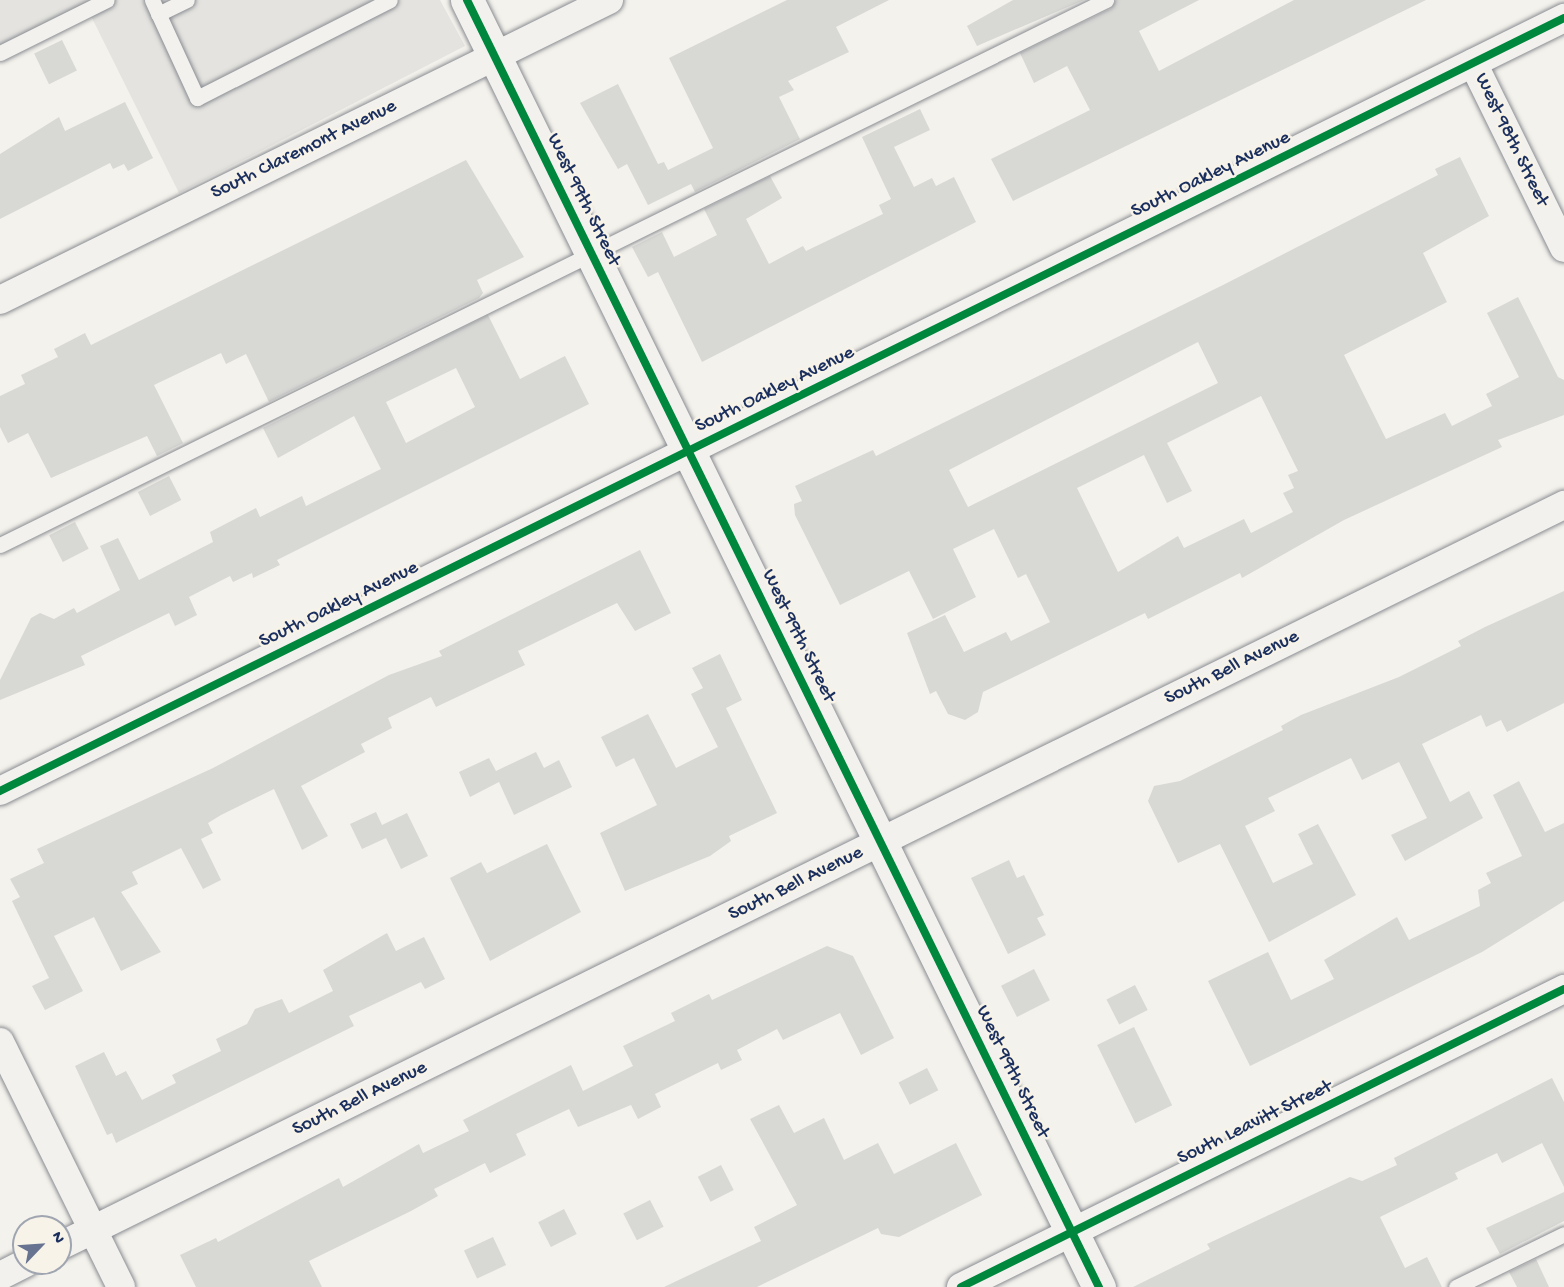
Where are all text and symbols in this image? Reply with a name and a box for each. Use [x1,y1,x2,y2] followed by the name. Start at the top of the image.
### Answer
[1468,69,1554,211] street label: West 98th Street
[207,95,401,205] street label: South Claremont Avenue
[1127,126,1295,224] street label: South Oakley Avenue
[541,130,625,270] street label: West 99th Street
[691,341,859,439] street label: South Oakley Avenue
[255,556,423,654] street label: South Oakley Avenue
[756,566,840,706] street label: West 99th Street
[1161,625,1303,711] street label: South Bell Avenue
[725,841,867,927] street label: South Bell Avenue
[970,1002,1054,1142] street label: West 99th Street
[289,1056,431,1142] street label: South Bell Avenue
[1174,1075,1336,1171] street label: South Leavitt Street
[12,1215,72,1275] north arrow
[46,1229,68,1247] text: N

